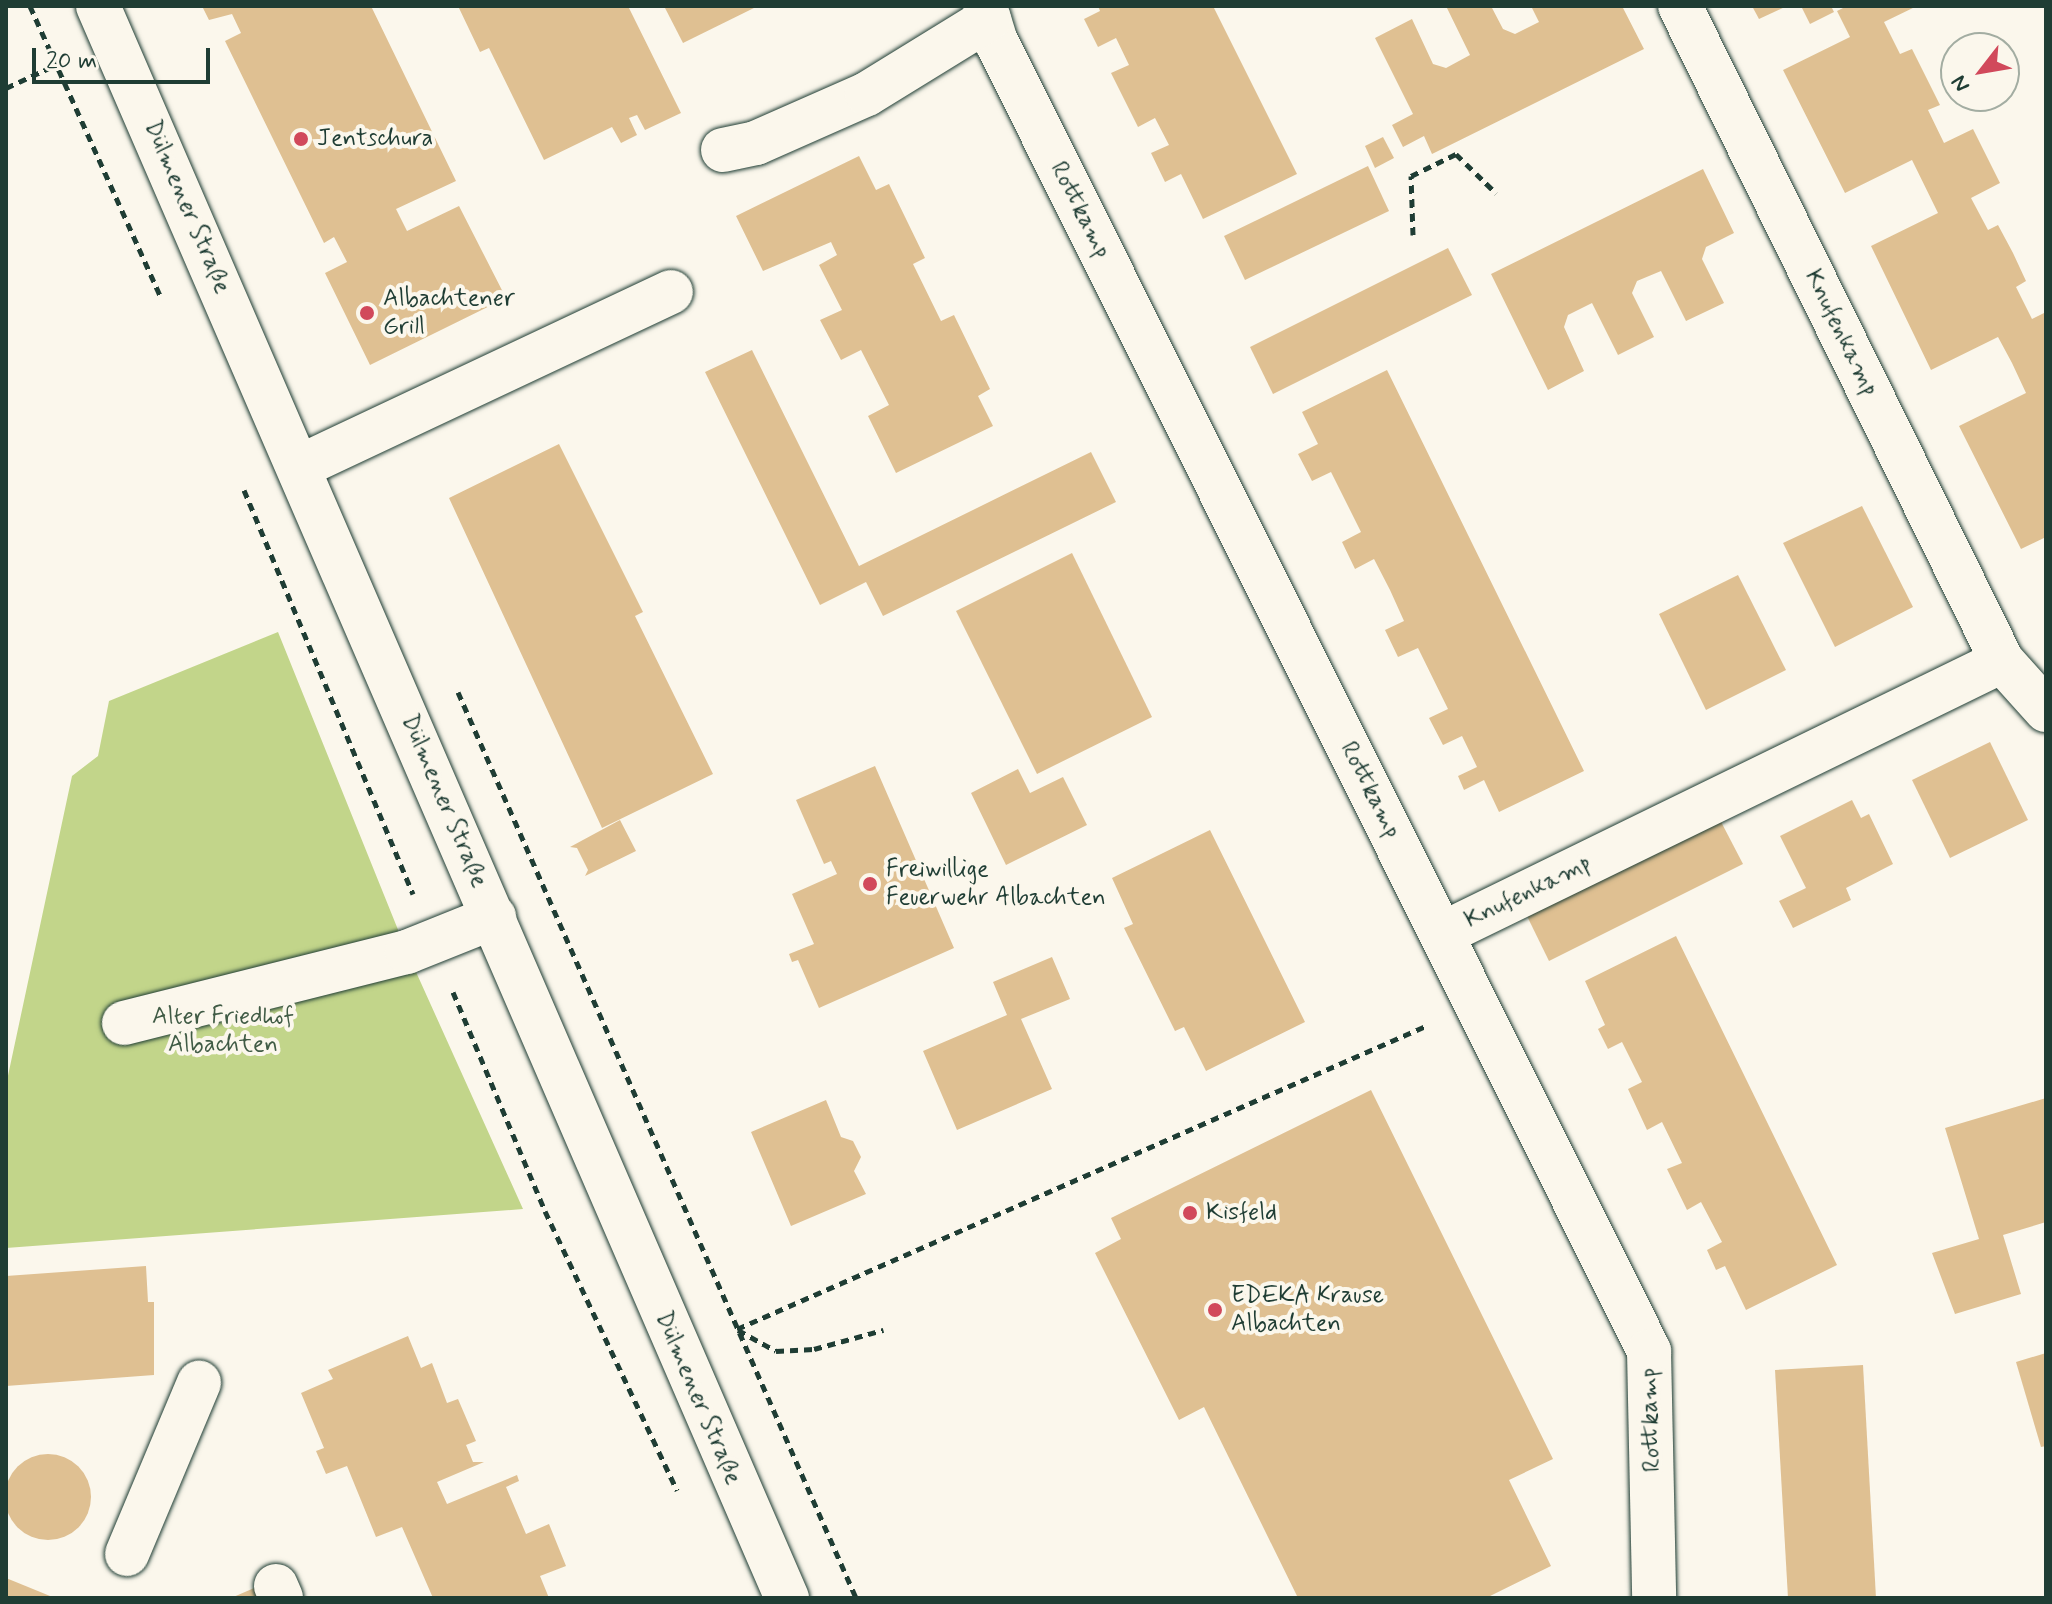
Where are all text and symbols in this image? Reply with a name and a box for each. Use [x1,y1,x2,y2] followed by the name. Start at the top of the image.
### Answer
[36,32,214,82] scale bar
[1940,32,2020,112] north arrow
[46,46,97,77] text: 20 m
[1945,70,1977,97] text: N
[138,116,236,298] street label: Dülmener Straße
[317,125,433,153] place label: Jentschura
[292,130,310,148] marker: Jentschura
[1043,157,1117,263] street label: Rottkamp
[1798,265,1884,401] street label: Knufenkamp
[383,285,515,341] place label: Albachtener Grill
[358,304,376,322] marker: Albachtener Grill
[395,710,493,892] street label: Dülmener Straße
[1333,737,1407,843] street label: Rottkamp
[1460,849,1596,935] street label: Knufenkamp
[886,856,1105,912] place label: Freiwillige Feuerwehr Albachten
[861,875,879,893] marker: Freiwillige Feuerwehr Albachten
[152,1003,294,1059] park label: Alter Friedhof Albachten
[1206,1199,1277,1227] place label: Kisfeld
[1181,1204,1199,1222] marker: Kisfeld
[1231,1282,1386,1338] place label: EDEKA Krause Albachten
[1206,1301,1224,1319] marker: EDEKA Krause Albachten
[649,1307,747,1489] street label: Dülmener Straße
[1635,1367,1667,1473] street label: Rottkamp

